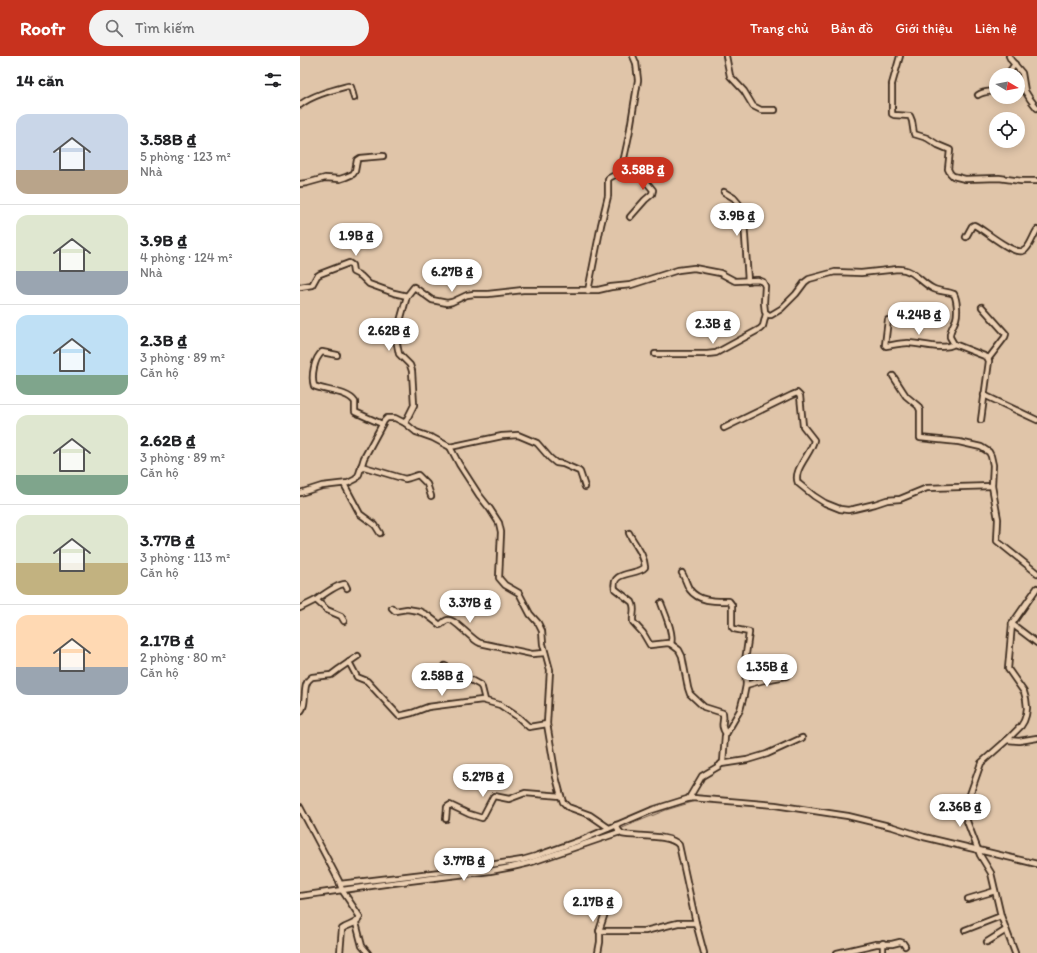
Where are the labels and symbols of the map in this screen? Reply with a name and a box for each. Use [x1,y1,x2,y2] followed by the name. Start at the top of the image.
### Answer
[989,68,1025,104] north arrow
[606,157,680,191] pin: 3.58B ₫
[704,203,770,237] pin: 3.9B ₫
[323,223,389,257] pin: 1.9B ₫
[415,259,489,293] pin: 6.27B ₫
[882,302,956,336] pin: 4.24B ₫
[680,311,746,345] pin: 2.3B ₫
[352,318,426,352] pin: 2.62B ₫
[433,590,507,624] pin: 3.37B ₫
[730,654,804,688] pin: 1.35B ₫
[405,663,479,697] pin: 2.58B ₫
[446,764,520,798] pin: 5.27B ₫
[923,794,997,828] pin: 2.36B ₫
[427,848,501,882] pin: 3.77B ₫
[556,889,630,923] pin: 2.17B ₫

